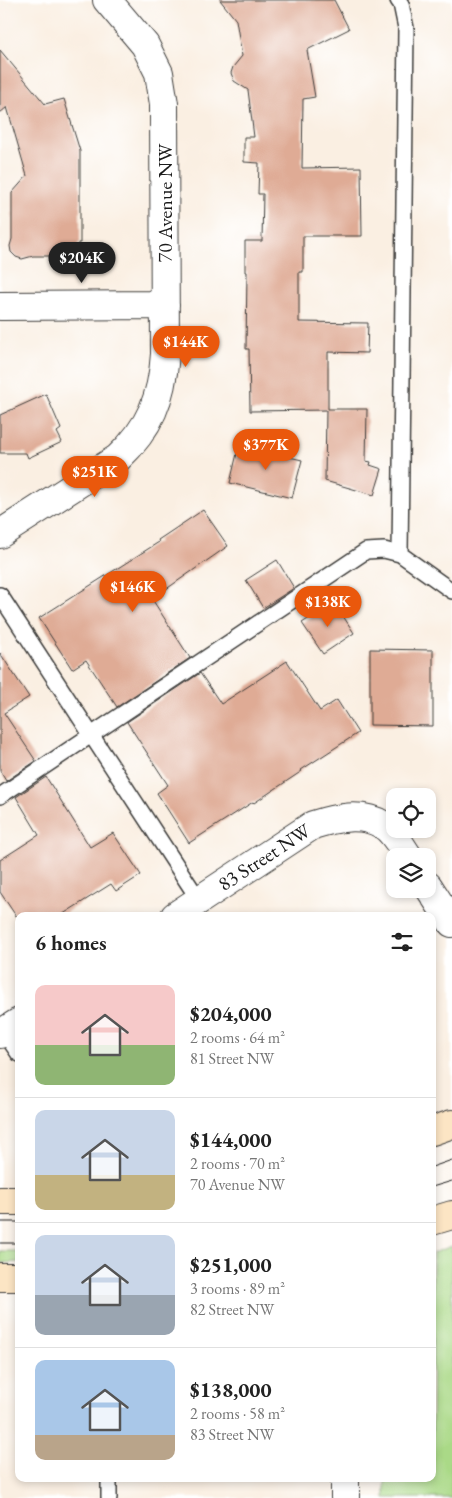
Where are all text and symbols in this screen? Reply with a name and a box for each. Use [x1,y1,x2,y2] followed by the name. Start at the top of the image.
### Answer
[152,143,178,262] street label: 70 Avenue NW
[47,242,117,284] pin: $204K
[60,247,104,268] text: $204K
[151,326,221,368] pin: $144K
[164,331,208,352] text: $144K
[231,428,301,471] pin: $377K
[244,434,288,455] text: $377K
[60,456,130,498] pin: $251K
[73,461,117,482] text: $251K
[98,570,168,613] pin: $146K
[111,576,155,597] text: $146K
[293,586,363,628] pin: $138K
[306,591,350,612] text: $138K
[386,788,436,898] map controls
[386,788,436,838] button: locate
[213,817,316,897] street label: 83 Street NW
[386,848,436,898] button: layers
[388,928,416,956] icon: filters
[35,929,107,956] text: 6 homes
[190,1000,272,1027] text: $204,000
[75,1005,135,1065] icon: home
[190,1027,285,1048] text: 2 rooms · 64 m²
[190,1048,274,1069] text: 81 Street NW
[190,1126,272,1153] text: $144,000
[75,1130,135,1190] icon: home
[190,1153,285,1174] text: 2 rooms · 70 m²
[190,1174,285,1195] text: 70 Avenue NW
[190,1251,272,1278] text: $251,000
[75,1255,135,1315] icon: home
[190,1278,285,1299] text: 3 rooms · 89 m²
[190,1299,274,1320] text: 82 Street NW
[190,1376,272,1403] text: $138,000
[75,1380,135,1440] icon: home
[190,1403,285,1424] text: 2 rooms · 58 m²
[190,1424,274,1445] text: 83 Street NW

